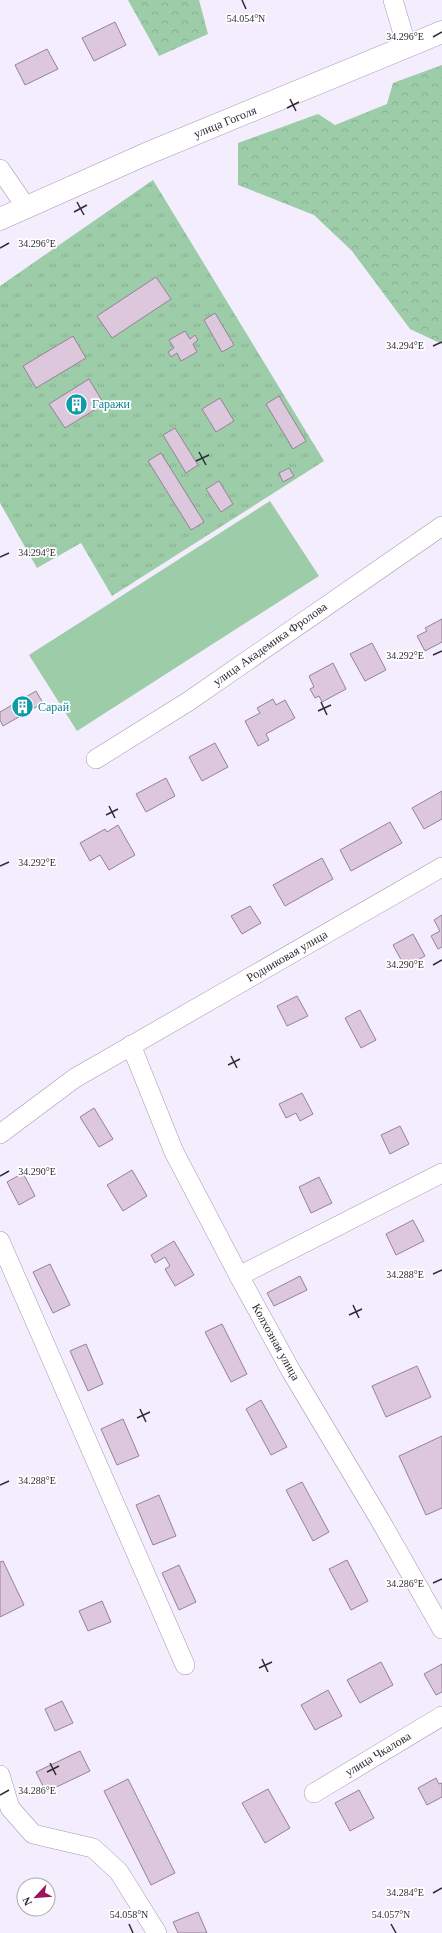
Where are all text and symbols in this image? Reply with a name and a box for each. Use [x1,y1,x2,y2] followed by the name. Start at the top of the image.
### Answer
[227,13,265,24] text: 54.054°N
[386,31,424,42] text: 34.296°E
[192,103,259,141] street label: улица Гоголя
[18,238,56,249] text: 34.296°E
[386,340,424,351] text: 34.294°E
[64,391,90,417] building icon: Гаражи
[92,397,131,411] place label: Гаражи
[18,547,56,558] text: 34.294°E
[210,599,330,689] street label: улица Академика Фролова
[386,650,424,661] text: 34.292°E
[9,694,35,720] building icon: Сарай
[38,700,70,714] place label: Сарай
[18,857,56,868] text: 34.292°E
[244,927,331,985] street label: Родниковая улица
[386,959,424,970] text: 34.290°E
[18,1166,56,1177] text: 34.290°E
[386,1269,424,1280] text: 34.288°E
[249,1301,303,1383] street label: Колхозная улица
[18,1475,56,1486] text: 34.288°E
[386,1578,424,1589] text: 34.286°E
[343,1729,414,1779] street label: улица Чкалова
[18,1785,56,1796] text: 34.286°E
[16,1877,56,1917] north arrow
[386,1887,424,1898] text: 34.284°E
[20,1895,34,1908] text: N
[110,1909,148,1920] text: 54.058°N
[372,1909,410,1920] text: 54.057°N

